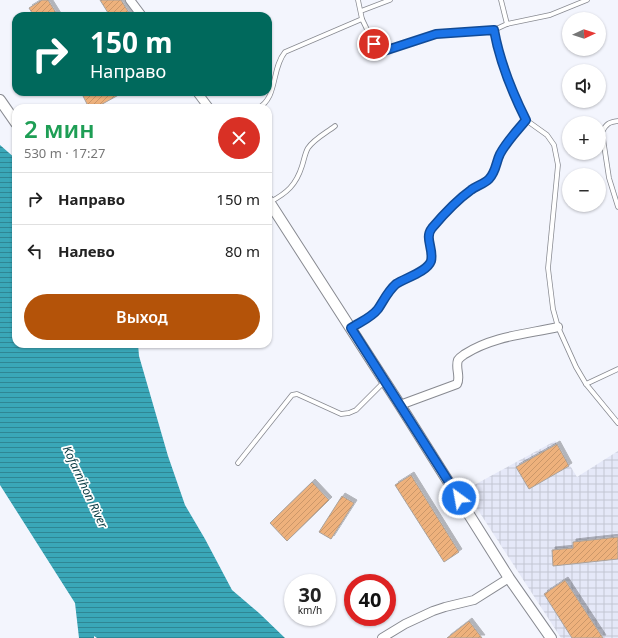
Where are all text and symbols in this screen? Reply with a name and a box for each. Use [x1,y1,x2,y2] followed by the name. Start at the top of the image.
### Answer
[562,12,606,56] north arrow
[562,12,606,212] map controls
[90,23,173,61] text: 150 m
[357,27,391,61] pin
[24,28,76,80] icon: right
[363,33,385,55] icon: arrive
[90,59,166,83] text: Направо
[562,64,606,108] button: sound
[24,112,95,145] text: 2 мин
[562,116,606,160] button: +
[218,117,260,159] button: close
[24,144,105,162] text: 530 m · 17:27
[562,168,606,212] button: −
[24,188,46,210] icon: right
[58,189,125,209] text: Направо
[216,189,260,209] text: 150 m
[24,240,46,262] icon: left
[58,241,115,261] text: Налево
[225,241,260,261] text: 80 m
[24,294,260,340] button: Выход
[59,443,112,532] water label: Kofarnihon River
[438,477,480,519] position arrow
[344,574,396,626] speed limit sign: 40
[299,581,321,608] text: 30
[298,603,322,617] text: km/h

